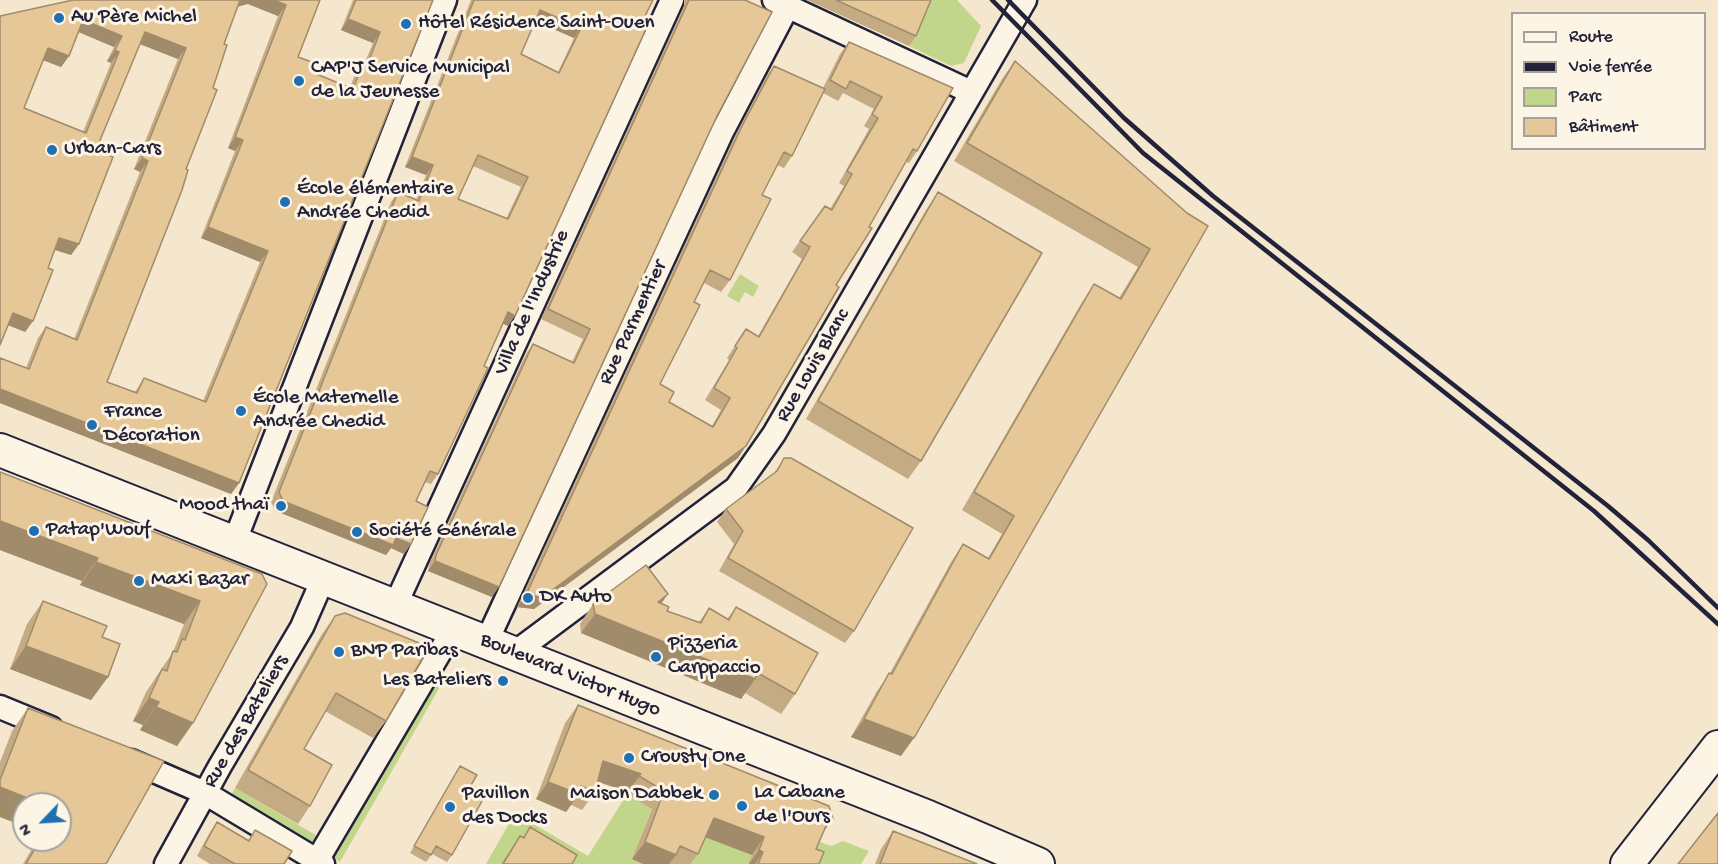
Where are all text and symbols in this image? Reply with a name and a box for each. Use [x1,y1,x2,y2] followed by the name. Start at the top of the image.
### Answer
[71,5,197,31] place label: Au Père Michel
[52,11,66,25] marker: Au Père Michel
[418,11,654,37] place label: Hôtel Résidence Saint-Ouen
[1511,12,1706,150] legend
[399,17,413,31] marker: Hôtel Résidence Saint-Ouen
[1569,27,1613,48] text: Route
[311,56,510,106] place label: CAP'J Service Municipal de la Jeunesse
[1569,57,1652,78] text: Voie ferrée
[292,74,306,88] marker: CAP'J Service Municipal de la Jeunesse
[1569,87,1601,108] text: Parc
[1569,117,1637,138] text: Bâtiment
[64,137,161,163] place label: Urban-Cars
[45,143,59,157] marker: Urban-Cars
[297,177,454,227] place label: École élémentaire Andrée Chedid
[278,195,292,209] marker: École élémentaire Andrée Chedid
[490,226,576,380] street label: Villa de l'Industrie
[594,257,674,389] street label: Rue Parmentier
[771,305,857,427] street label: Rue Louis Blanc
[253,386,399,436] place label: École Maternelle Andrée Chedid
[104,400,200,450] place label: France Décoration
[234,404,248,418] marker: École Maternelle Andrée Chedid
[85,418,99,432] marker: France Décoration
[179,493,269,519] place label: Mood thaï
[274,499,288,513] marker: Mood thaï
[46,518,150,544] place label: Patap'Wouf
[369,519,516,545] place label: Société Générale
[27,524,41,538] marker: Patap'Wouf
[350,525,364,539] marker: Société Générale
[151,568,249,594] place label: Maxi Bazar
[132,574,146,588] marker: Maxi Bazar
[540,585,612,611] place label: DK Auto
[521,591,535,605] marker: DK Auto
[476,628,664,724] street label: Boulevard Victor Hugo
[668,632,761,682] place label: Pizzeria Carppaccio
[351,639,458,665] place label: BNP Paribas
[332,645,346,659] marker: BNP Paribas
[649,650,663,664] marker: Pizzeria Carppaccio
[199,651,295,793] street label: Rue des Bateliers
[383,668,491,694] place label: Les Bateliers
[496,674,510,688] marker: Les Bateliers
[641,745,746,771] place label: Crousty One
[622,751,636,765] marker: Crousty One
[754,781,845,831] place label: La Cabane de l'Ours
[462,782,547,832] place label: Pavillon des Docks
[570,782,702,808] place label: Maison Dabbek
[707,788,721,802] marker: Maison Dabbek
[12,792,72,852] north arrow
[735,799,749,813] marker: La Cabane de l'Ours
[443,800,457,814] marker: Pavillon des Docks
[16,820,38,838] text: N

